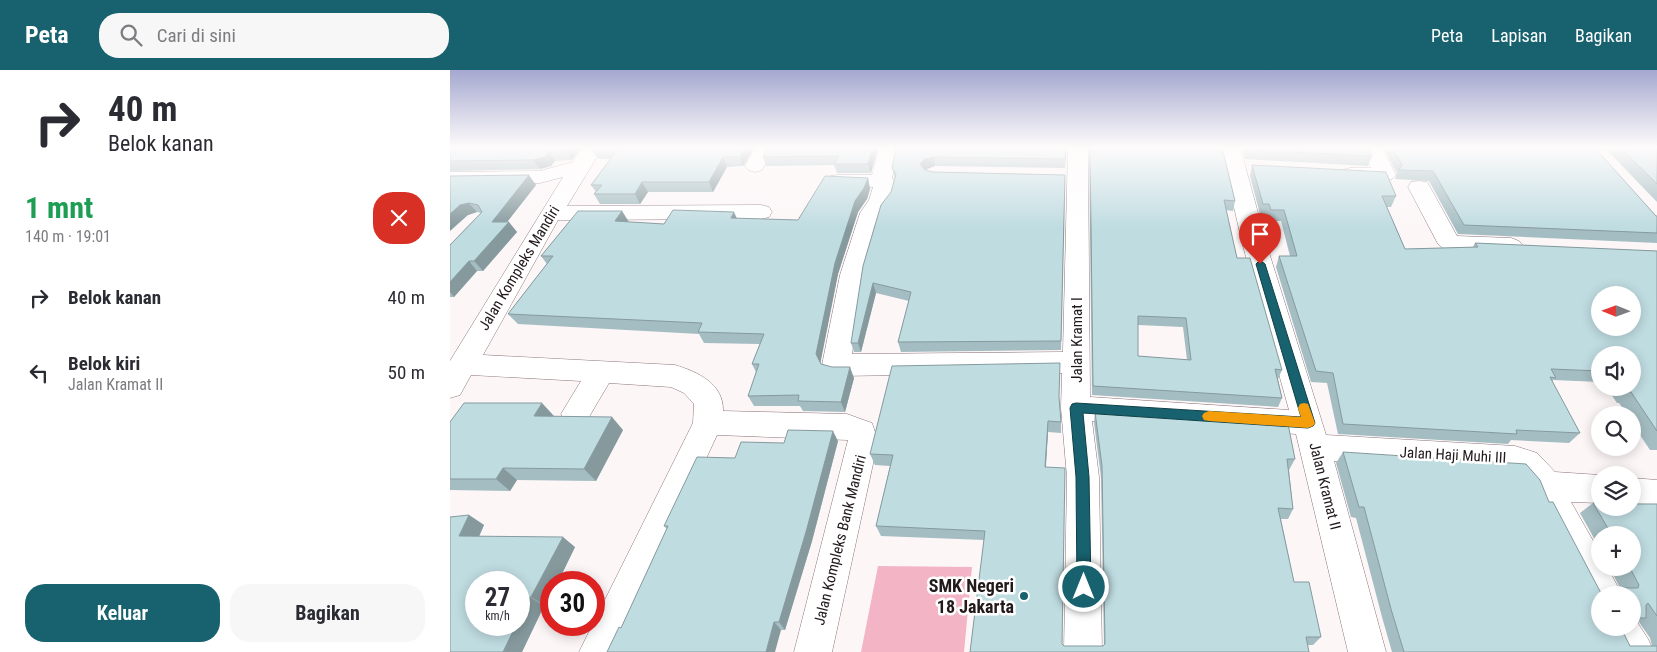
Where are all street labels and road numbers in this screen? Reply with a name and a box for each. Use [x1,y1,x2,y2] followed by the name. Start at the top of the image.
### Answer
[475,202,563,334] street label: Jalan Kompleks Mandiri
[1068,297,1086,383] street label: Jalan Kramat I
[1305,441,1345,531] street label: Jalan Kramat II
[1399,443,1507,467] street label: Jalan Haji Muhi III
[810,453,870,627] street label: Jalan Kompleks Bank Mandiri

